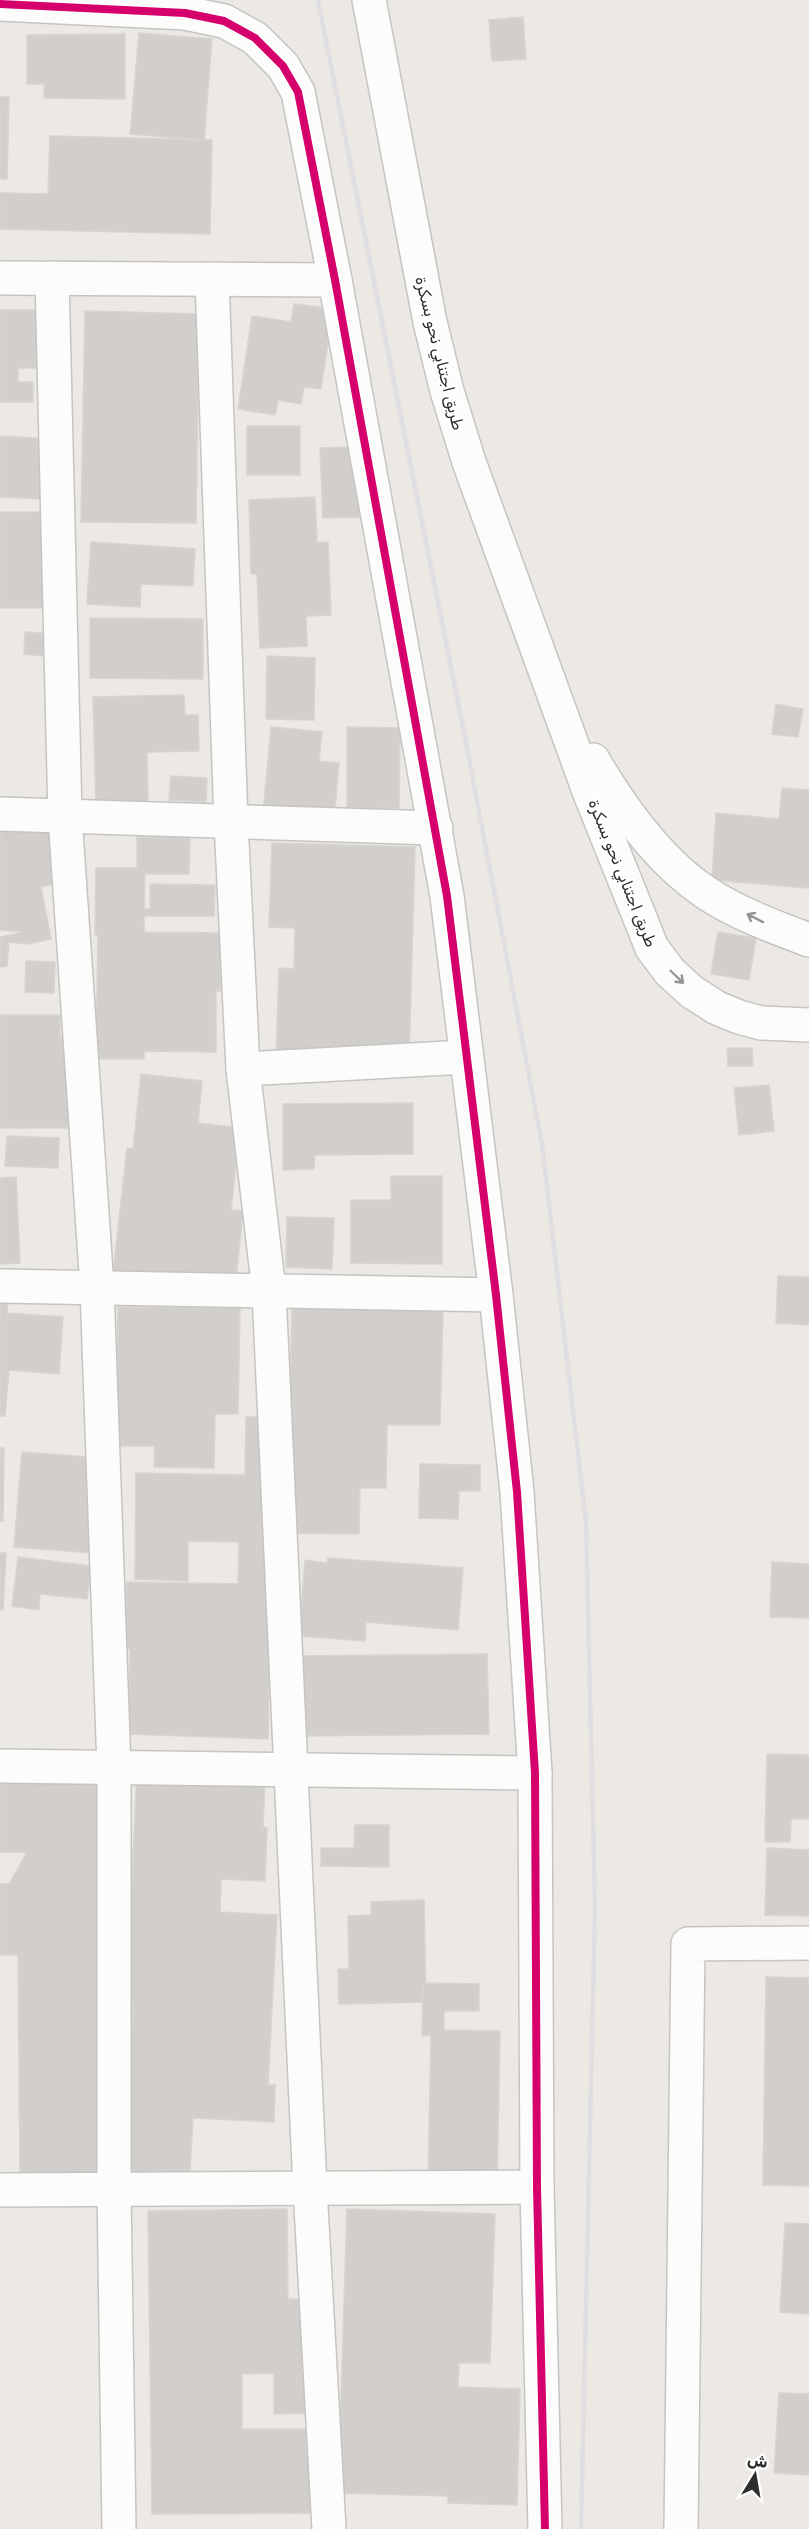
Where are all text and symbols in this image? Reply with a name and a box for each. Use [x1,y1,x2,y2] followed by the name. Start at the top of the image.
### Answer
[408,274,468,433] street label: طريق اجتنابي نحو بسكرة
[581,796,661,951] street label: طريق اجتنابي نحو بسكرة
[746,912,764,923] one-way arrow
[669,970,684,985] one-way arrow
[725,2445,785,2505] north arrow
[746,2450,770,2472] text: ش

